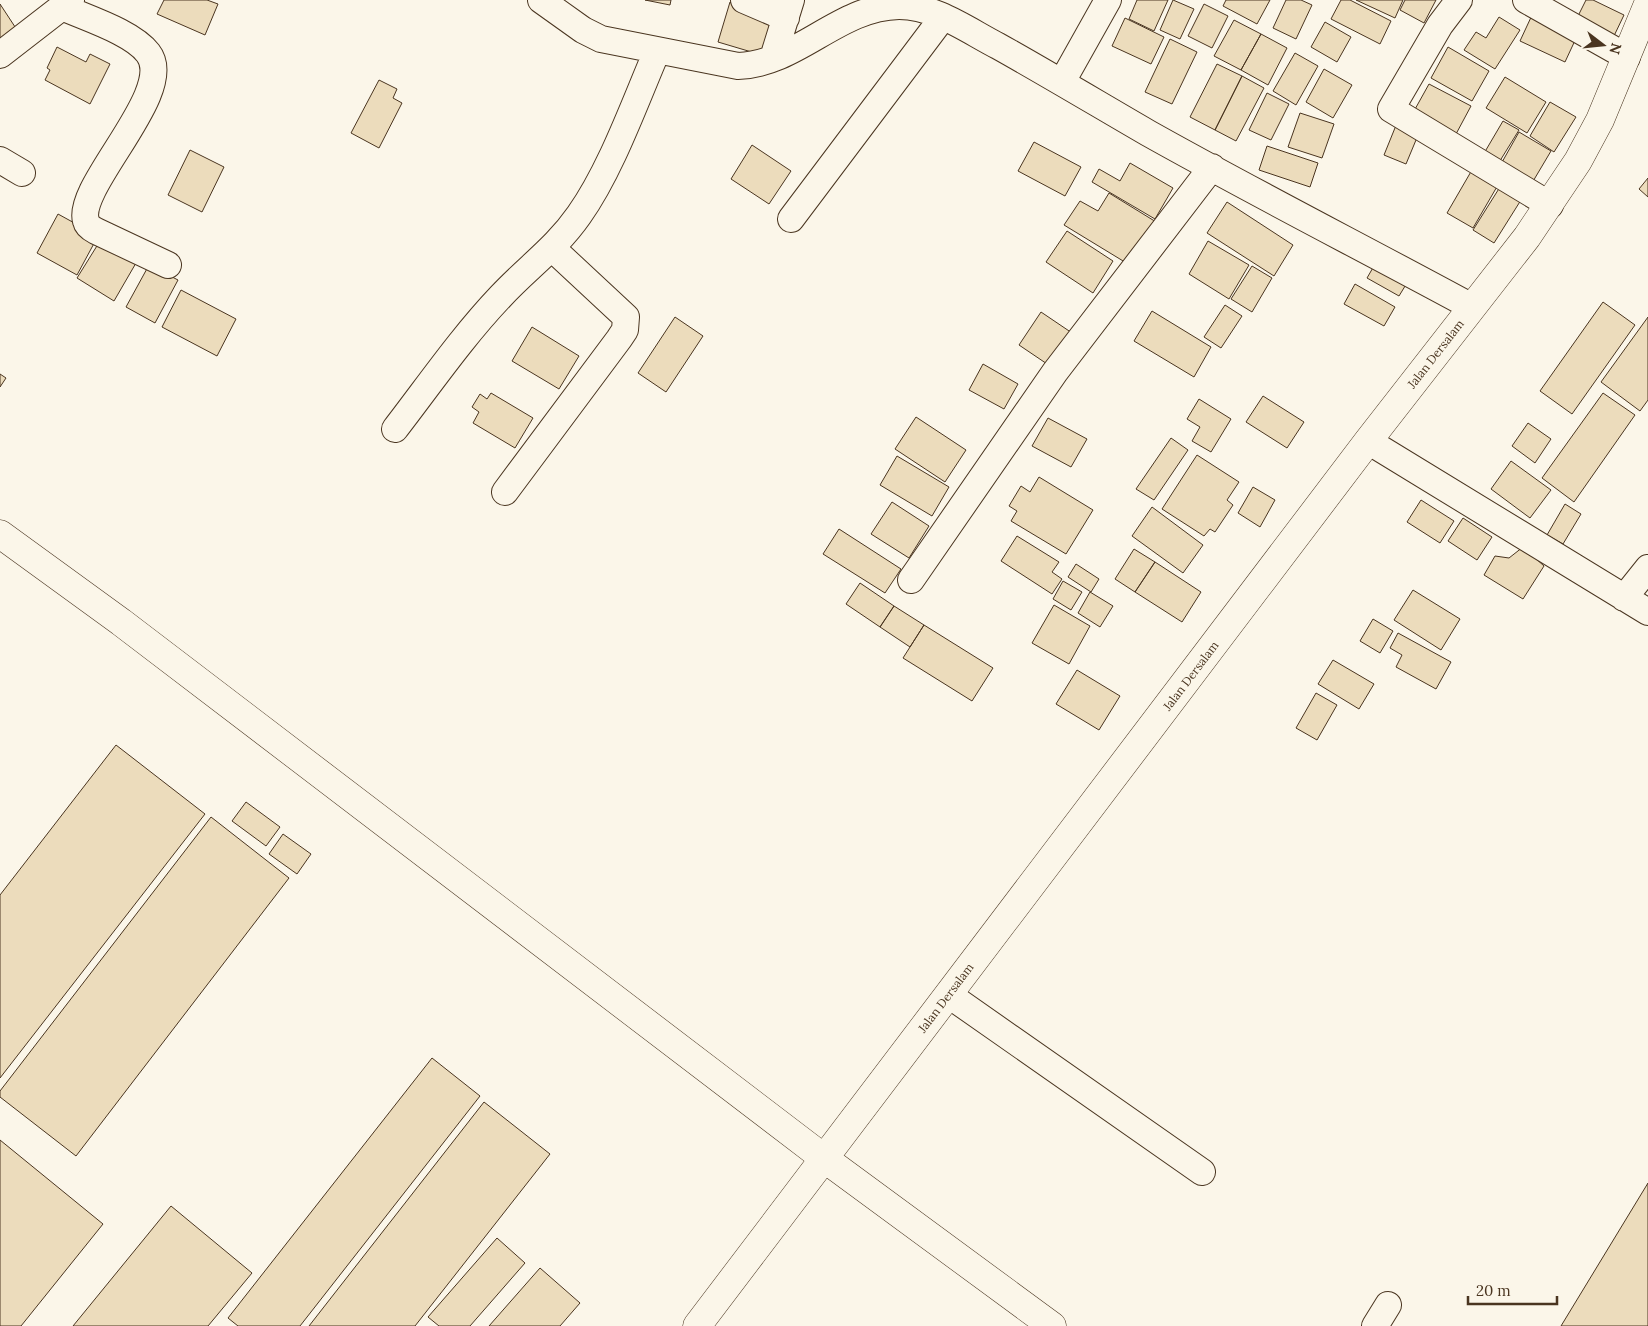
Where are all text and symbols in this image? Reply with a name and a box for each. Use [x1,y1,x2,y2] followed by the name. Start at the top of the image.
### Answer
[1578,20,1628,70] north arrow
[1605,41,1626,56] text: N
[1404,316,1467,392] street label: Jalan Dersalam
[1159,638,1222,714] street label: Jalan Dersalam
[914,960,977,1036] street label: Jalan Dersalam
[1468,1274,1557,1306] scale bar
[1476,1281,1511,1300] text: 20 m

